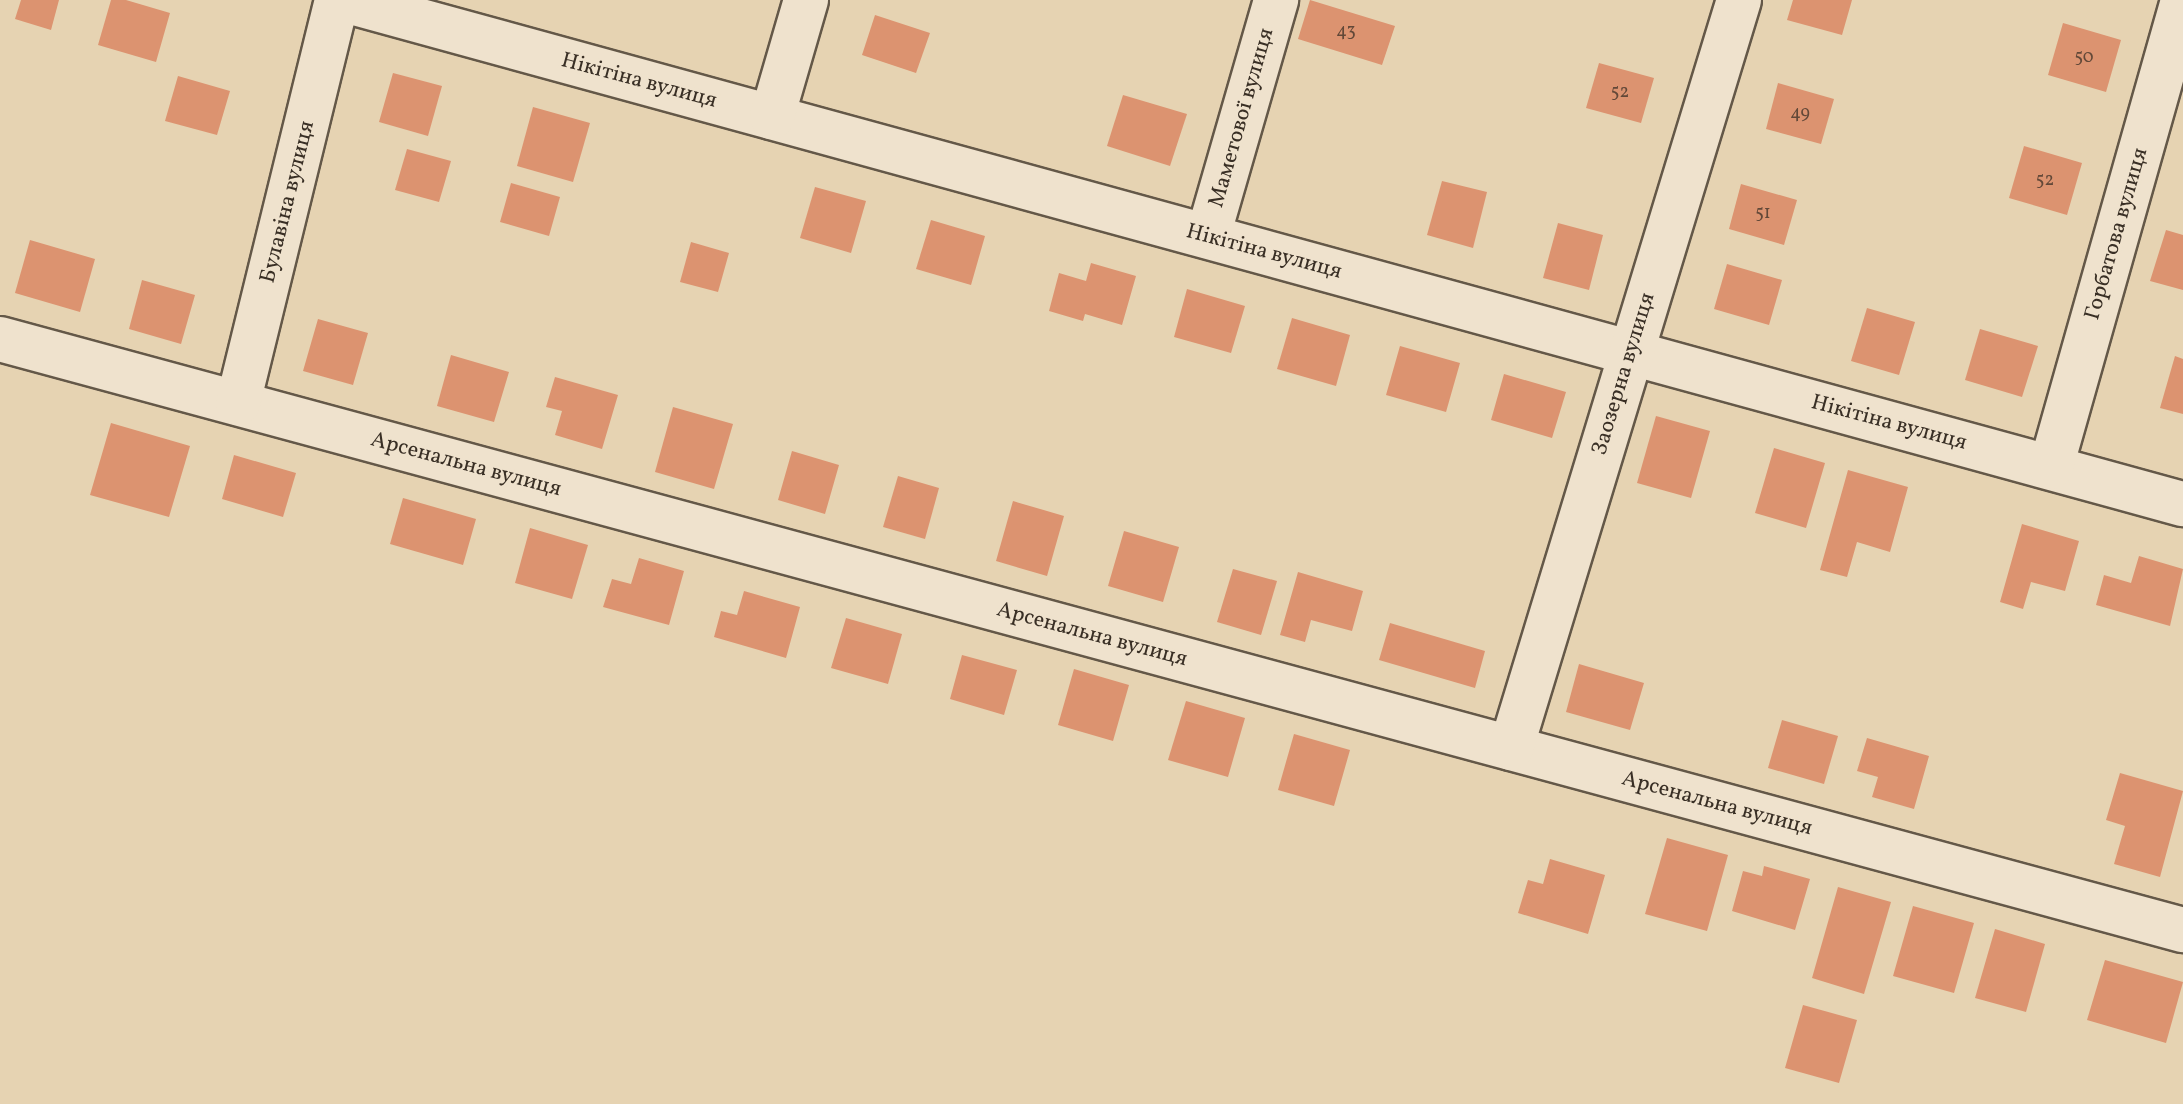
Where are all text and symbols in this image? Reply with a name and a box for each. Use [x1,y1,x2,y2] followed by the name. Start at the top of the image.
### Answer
[1336,21,1356,43] house number: 43
[1204,25,1280,211] street label: Маметової вулиця
[2074,47,2094,69] house number: 50
[558,48,720,114] street label: Нікітіна вулиця
[1611,82,1629,104] house number: 52
[1790,103,1810,125] house number: 49
[255,118,321,286] street label: Булавіна вулиця
[2080,145,2154,323] street label: Горбатова вулиця
[2036,170,2054,192] house number: 52
[1755,203,1771,225] house number: 51
[1183,219,1345,285] street label: Нікітіна вулиця
[1587,290,1661,458] street label: Заозерна вулиця
[1808,390,1970,456] street label: Нікітіна вулиця
[368,427,564,503] street label: Арсенальна вулиця
[994,597,1190,673] street label: Арсенальна вулиця
[1619,766,1815,842] street label: Арсенальна вулиця

